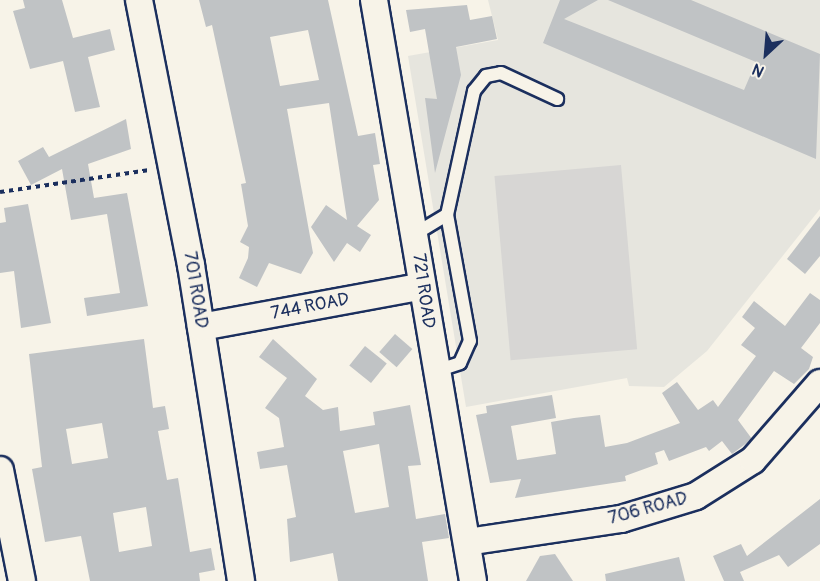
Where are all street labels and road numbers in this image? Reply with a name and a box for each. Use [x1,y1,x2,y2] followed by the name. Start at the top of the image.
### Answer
[178,250,212,330] street label: 701 ROAD
[407,252,439,330] street label: 721 ROAD
[269,289,351,325] street label: 744 ROAD
[606,488,690,530] street label: 706 ROAD

